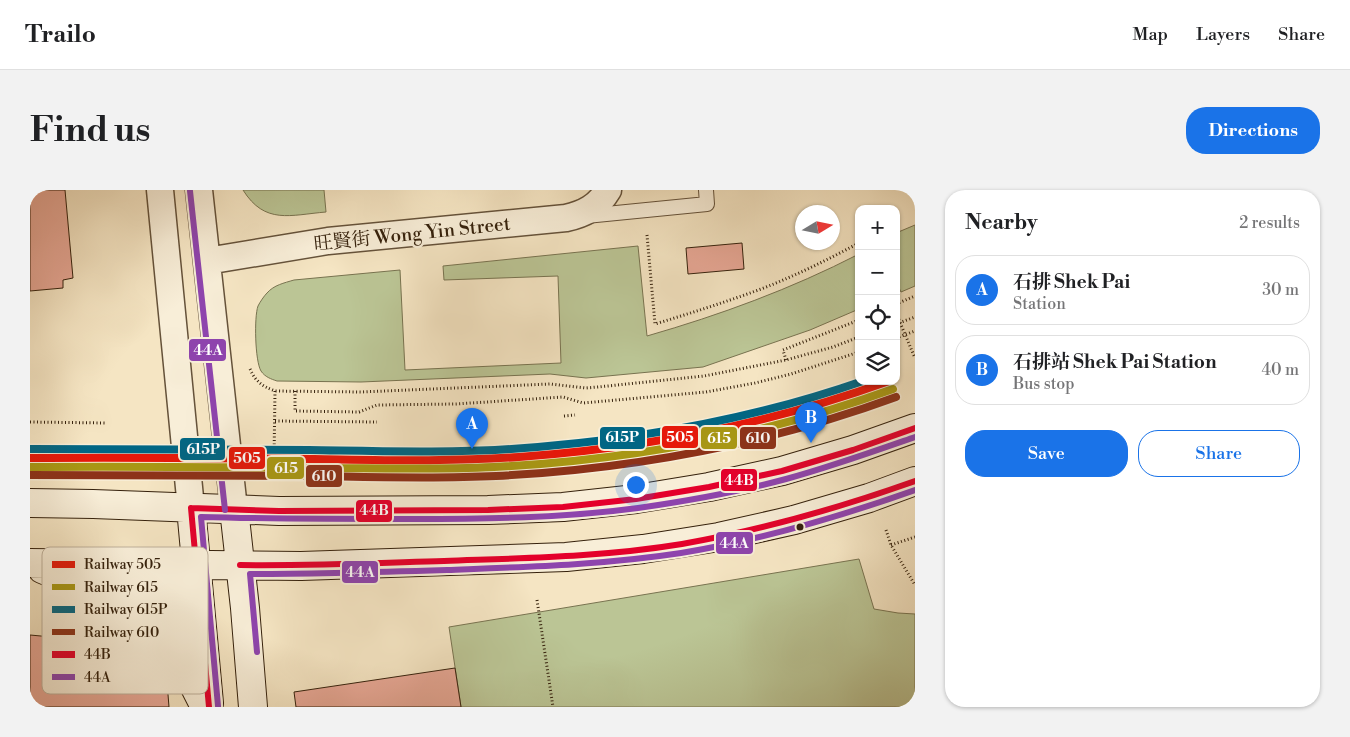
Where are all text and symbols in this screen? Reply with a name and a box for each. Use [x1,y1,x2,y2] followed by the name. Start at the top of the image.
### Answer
[25,20,96,50] text: Trailo
[1133,23,1168,46] text: Map
[1196,23,1250,46] text: Layers
[1278,23,1325,46] text: Share
[1186,107,1320,154] button: Directions
[30,109,150,152] text: Find us
[795,205,840,250] north arrow
[855,205,900,385] map controls
[855,205,900,250] button: +
[965,210,1038,236] text: Nearby
[313,212,512,256] street label: 旺賢街 Wong Yin Street
[1239,213,1300,233] text: 2 results
[855,250,900,295] button: −
[1013,270,1130,294] text: 石排 Shek Pai
[976,280,988,300] text: A
[1262,280,1299,300] text: 30 m
[1013,294,1066,314] text: Station
[855,295,900,340] button: locate
[188,338,227,362] line badge: 44A
[855,340,900,385] button: layers
[194,342,223,360] text: 44A
[1013,350,1217,374] text: 石排站 Shek Pai Station
[976,360,988,380] text: B
[1262,360,1299,380] text: 40 m
[1013,374,1075,394] text: Bus stop
[795,402,827,443] pin: B
[456,408,488,449] pin: A
[661,425,699,449] line badge: 505
[599,426,646,450] line badge: 615P
[700,426,738,450] line badge: 615
[739,426,777,450] line badge: 610
[605,429,639,447] text: 615P
[666,429,694,447] text: 505
[707,430,731,448] text: 615
[746,430,770,448] text: 610
[965,430,1128,477] button: Save
[1138,430,1300,477] button: Share
[179,437,226,461] line badge: 615P
[186,441,220,459] text: 615P
[228,446,266,470] line badge: 505
[233,450,261,468] text: 505
[266,456,305,480] line badge: 615
[274,460,298,478] text: 615
[305,464,343,488] line badge: 610
[312,468,336,486] text: 610
[720,468,758,492] line badge: 44B
[623,472,649,498] your location
[724,472,754,490] text: 44B
[355,499,393,523] line badge: 44B
[359,502,389,520] text: 44B
[795,522,805,532] unlabelled marker
[715,531,754,555] line badge: 44A
[720,535,749,553] text: 44A
[42,547,208,694] legend
[84,556,161,574] text: Railway 505
[341,560,379,584] line badge: 44A
[346,564,375,582] text: 44A
[84,579,158,597] text: Railway 615
[84,601,168,619] text: Railway 615P
[84,624,159,642] text: Railway 610
[84,646,111,664] text: 44B
[84,669,111,687] text: 44A

